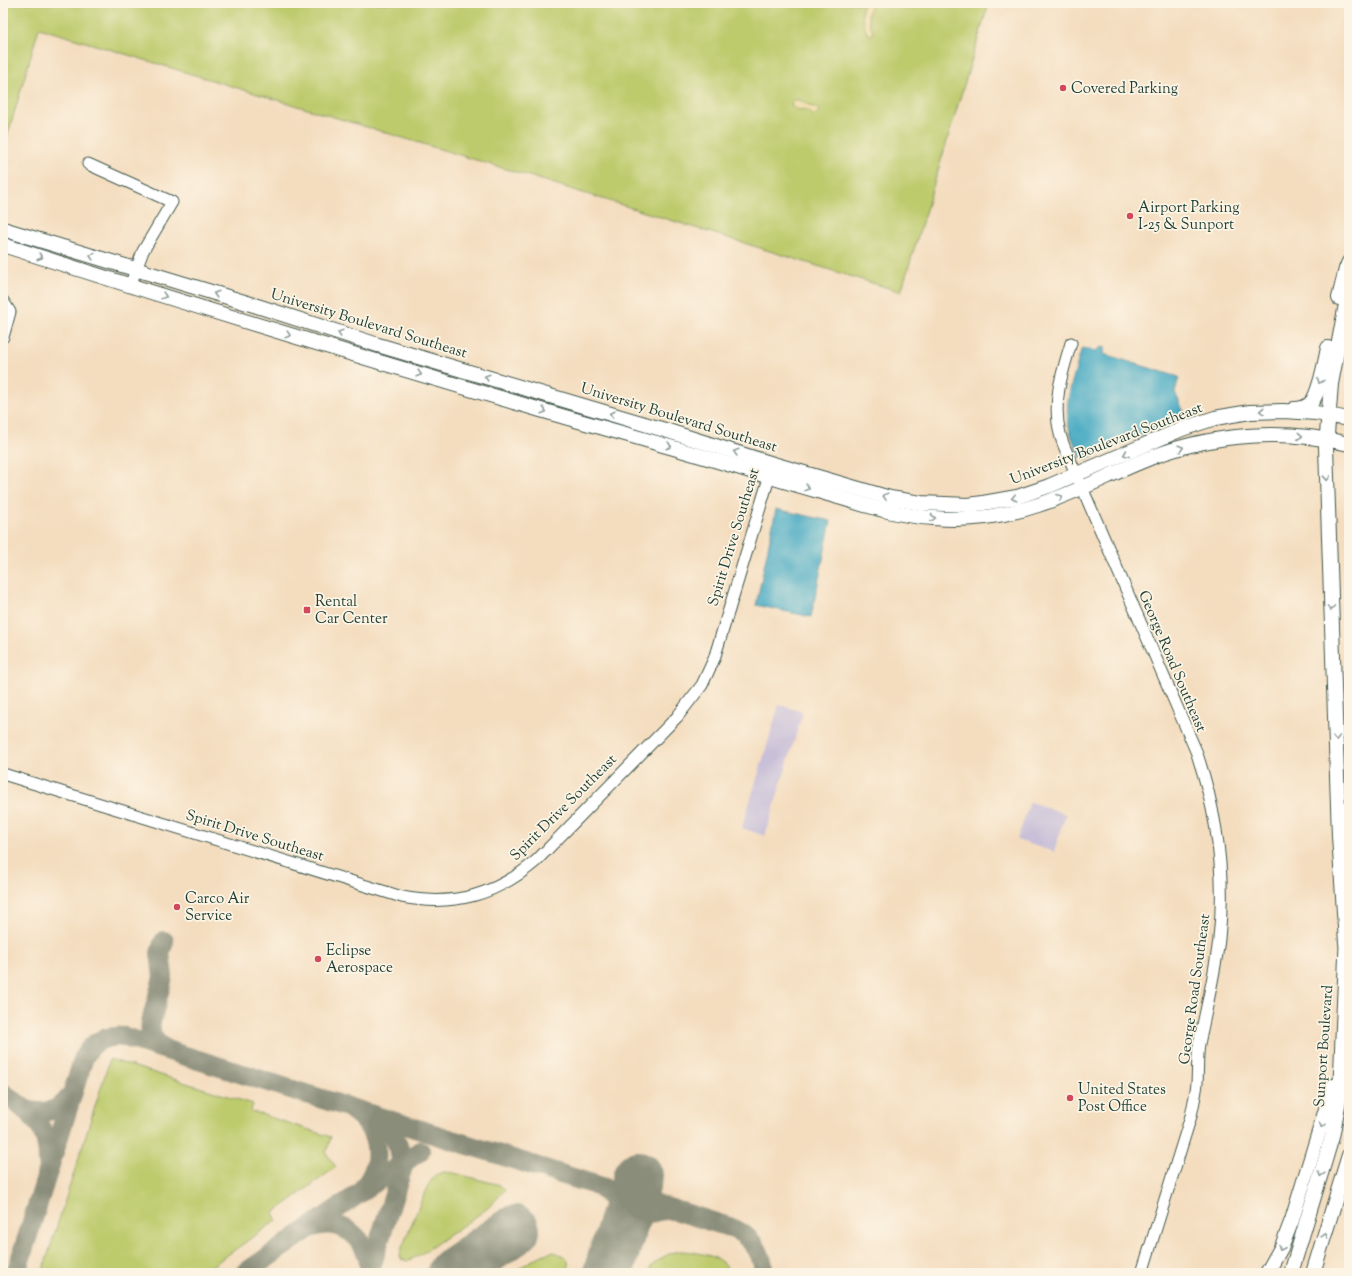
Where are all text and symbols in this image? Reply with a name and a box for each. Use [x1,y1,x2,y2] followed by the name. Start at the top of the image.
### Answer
[1071,79,1178,100] place label: Covered Parking
[1058,83,1068,93] marker: Covered Parking
[1138,198,1239,236] place label: Airport Parking I-25 & Sunport
[1125,211,1135,221] marker: Airport Parking I-25 & Sunport
[36,252,43,261] one-way arrow
[89,252,96,261] one-way arrow
[268,284,469,364] street label: University Boulevard Southeast
[213,290,220,299] one-way arrow
[160,292,167,300] one-way arrow
[337,329,344,338] one-way arrow
[285,330,292,339] one-way arrow
[415,369,422,378] one-way arrow
[484,373,491,382] one-way arrow
[1316,377,1325,384] one-way arrow
[578,378,779,458] street label: University Boulevard Southeast
[1007,398,1206,491] street label: University Boulevard Southeast
[540,406,547,415] one-way arrow
[1259,407,1265,416] one-way arrow
[609,410,616,419] one-way arrow
[1297,432,1303,441] one-way arrow
[665,441,672,450] one-way arrow
[1177,444,1184,453] one-way arrow
[733,448,740,457] one-way arrow
[1122,449,1130,457] one-way arrow
[703,466,765,609] street label: Spirit Drive Southeast
[1323,475,1331,481] one-way arrow
[803,483,810,492] one-way arrow
[882,492,889,501] one-way arrow
[1010,493,1017,501] one-way arrow
[1056,494,1064,502] one-way arrow
[930,514,936,523] one-way arrow
[1132,588,1211,736] street label: George Road Southeast
[315,592,388,630] place label: Rental Car Center
[302,605,312,615] marker: Rental Car Center
[1327,605,1336,611] one-way arrow
[1332,735,1340,741] one-way arrow
[506,750,622,866] street label: Spirit Drive Southeast
[183,805,326,867] street label: Spirit Drive Southeast
[185,889,250,927] place label: Carco Air Service
[172,902,182,912] marker: Carco Air Service
[1175,913,1216,1066] street label: George Road Southeast
[326,941,393,979] place label: Eclipse Aerospace
[313,954,323,964] marker: Eclipse Aerospace
[1310,984,1339,1108] street label: Sunport Boulevard
[1078,1080,1166,1118] place label: United States Post Office
[1065,1093,1075,1103] marker: United States Post Office
[1318,1121,1327,1128] one-way arrow
[1317,1170,1326,1177] one-way arrow
[1320,1232,1329,1239] one-way arrow
[1278,1244,1286,1252] one-way arrow

